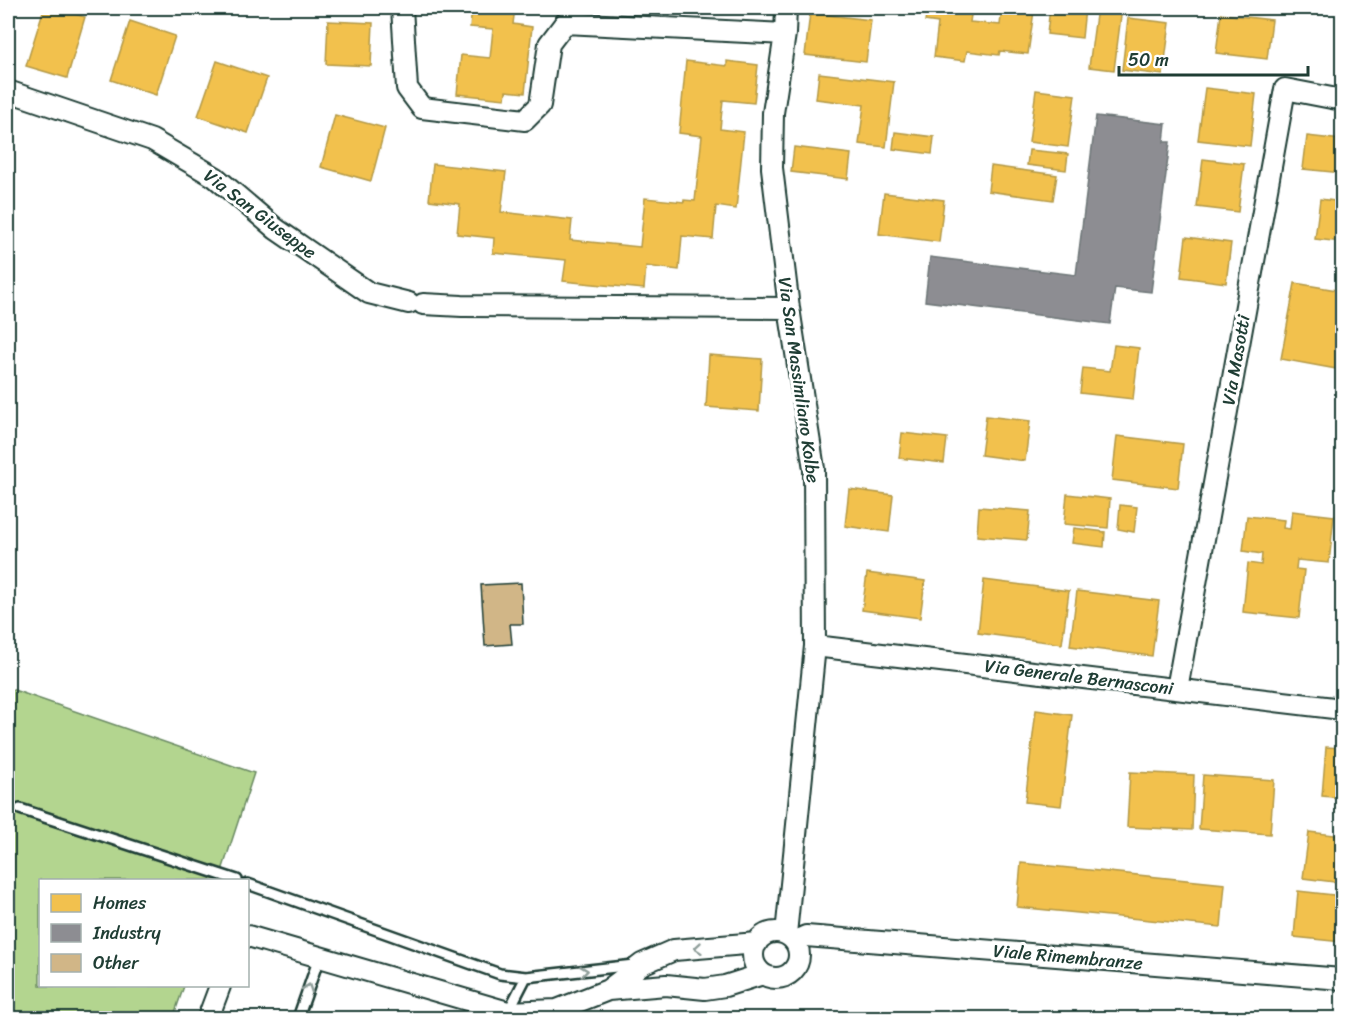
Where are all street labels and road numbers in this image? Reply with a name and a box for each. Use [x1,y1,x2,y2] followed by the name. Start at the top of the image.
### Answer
[196,161,324,267] street label: Via San Giuseppe
[769,275,829,485] street label: Via San Massimliano Kolbe
[1212,311,1260,408] street label: Via Masotti
[983,650,1176,705] street label: Via Generale Bernasconi
[992,935,1144,979] street label: Viale Rimembranze

